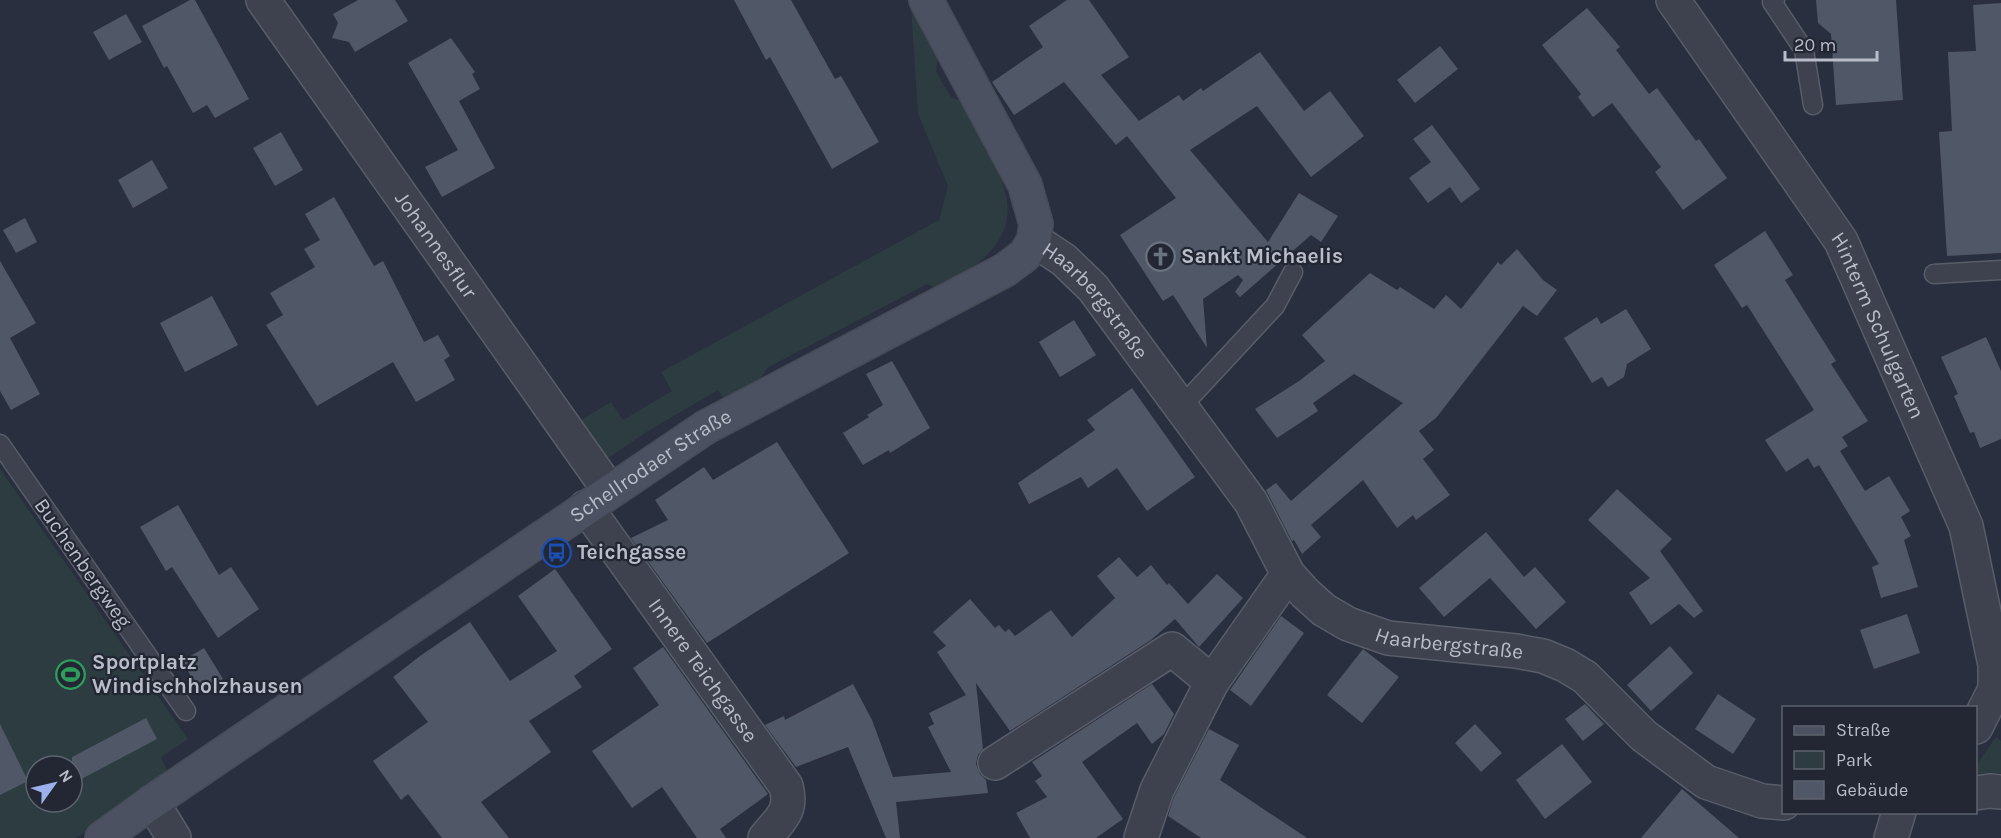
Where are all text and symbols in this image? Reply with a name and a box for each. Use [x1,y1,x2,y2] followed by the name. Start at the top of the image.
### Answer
[1785,24,1876,62] scale bar
[1794,34,1836,56] text: 20 m
[390,187,482,303] street label: Johannesflur
[1826,227,1929,422] street label: Hinterm Schulgarten
[1038,237,1153,364] street label: Haarbergstraße
[1144,240,1176,272] church icon: Sankt Michaelis
[1181,244,1343,268] place label: Sankt Michaelis
[565,404,735,528] street label: Schellrodaer Straße
[29,493,137,633] street label: Buchenbergweg
[540,536,572,568] bus stop icon: Teichgasse
[577,540,686,564] place label: Teichgasse
[643,594,763,747] street label: Innere Teichgasse
[1372,622,1525,664] street label: Haarbergstraße
[92,650,303,698] place label: Sportplatz Windischholzhausen
[55,658,87,690] sports icon: Sportplatz Windischholzhausen
[1782,706,1977,814] legend
[1836,719,1890,741] text: Straße
[1836,749,1873,771] text: Park
[24,754,84,814] north arrow
[55,766,77,786] text: N
[1836,779,1908,801] text: Gebäude

